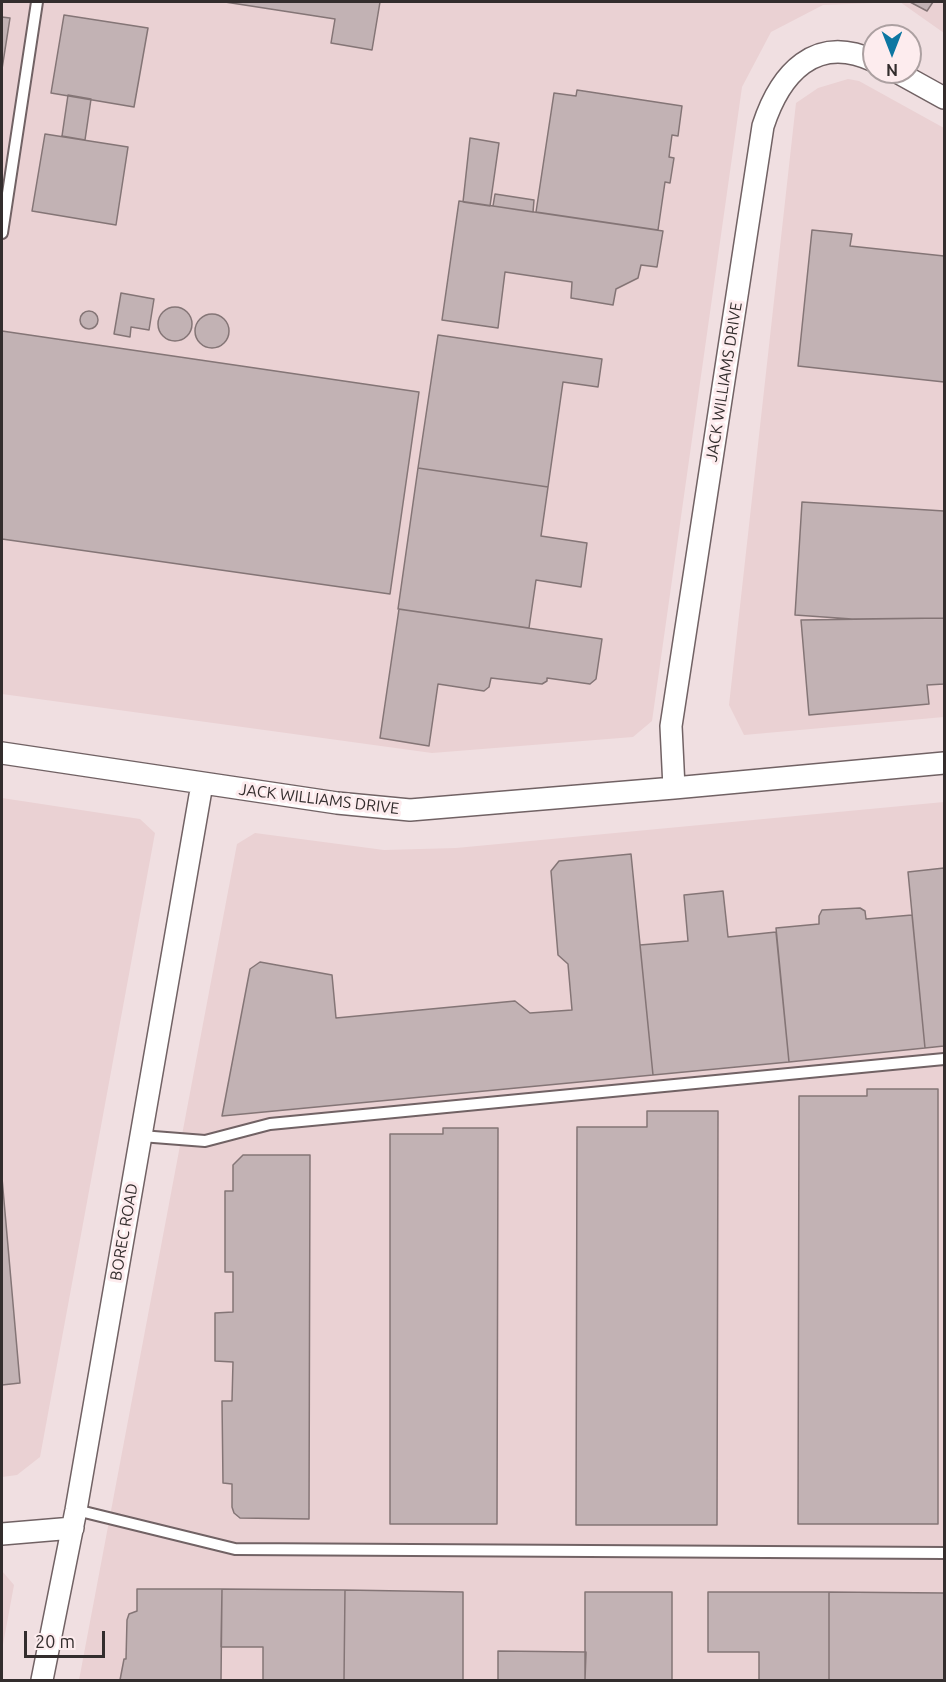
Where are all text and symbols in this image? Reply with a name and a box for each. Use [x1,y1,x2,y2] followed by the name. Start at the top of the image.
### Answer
[862,24,922,84] north arrow
[886,61,898,79] text: N
[702,301,746,463] street label: JACK WILLIAMS DRIVE
[238,780,400,818] street label: JACK WILLIAMS DRIVE
[106,1182,142,1282] street label: BOREC ROAD
[27,1619,108,1657] scale bar
[35,1631,75,1651] text: 20 m

